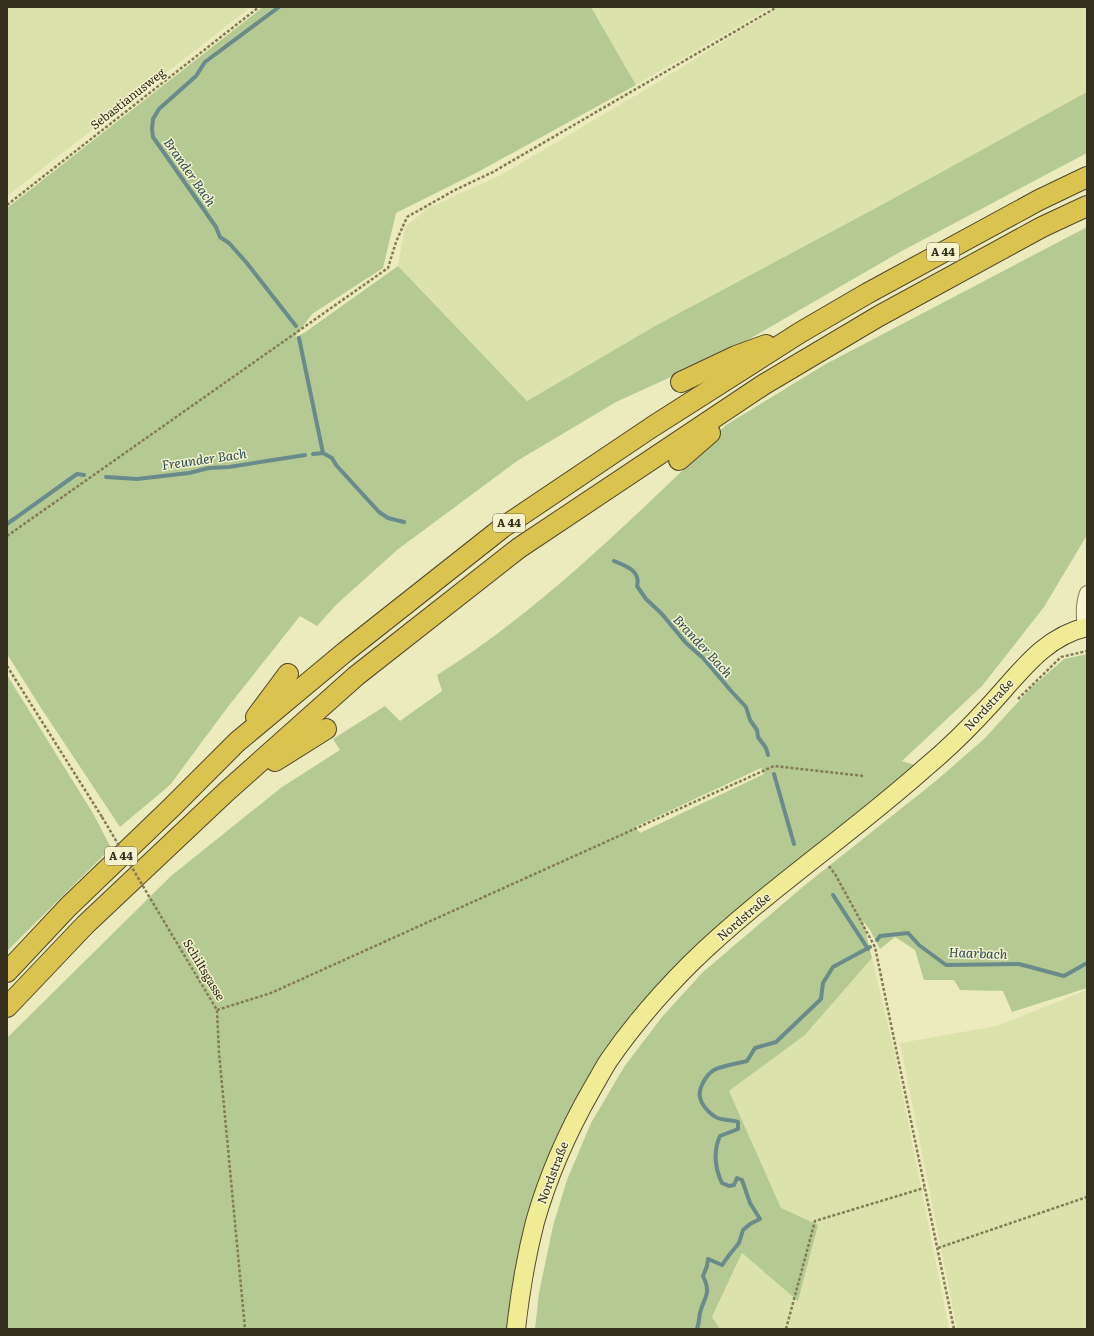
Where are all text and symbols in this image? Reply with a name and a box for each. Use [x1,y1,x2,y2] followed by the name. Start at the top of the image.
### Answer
[86,63,169,133] street label: Sebastianusweg
[160,134,221,210] water label: Brander Bach
[927,243,959,261] road number: A 44
[160,443,248,474] water label: Freunder Bach
[493,514,525,532] road number: A 44
[669,610,738,681] water label: Brander Bach
[959,674,1017,734] street label: Nordstraße
[105,847,137,865] road number: A 44
[713,888,774,945] street label: Nordstraße
[179,935,230,1004] street label: Schiltsgasse
[948,942,1008,963] water label: Haarbach
[532,1139,572,1207] street label: Nordstraße

